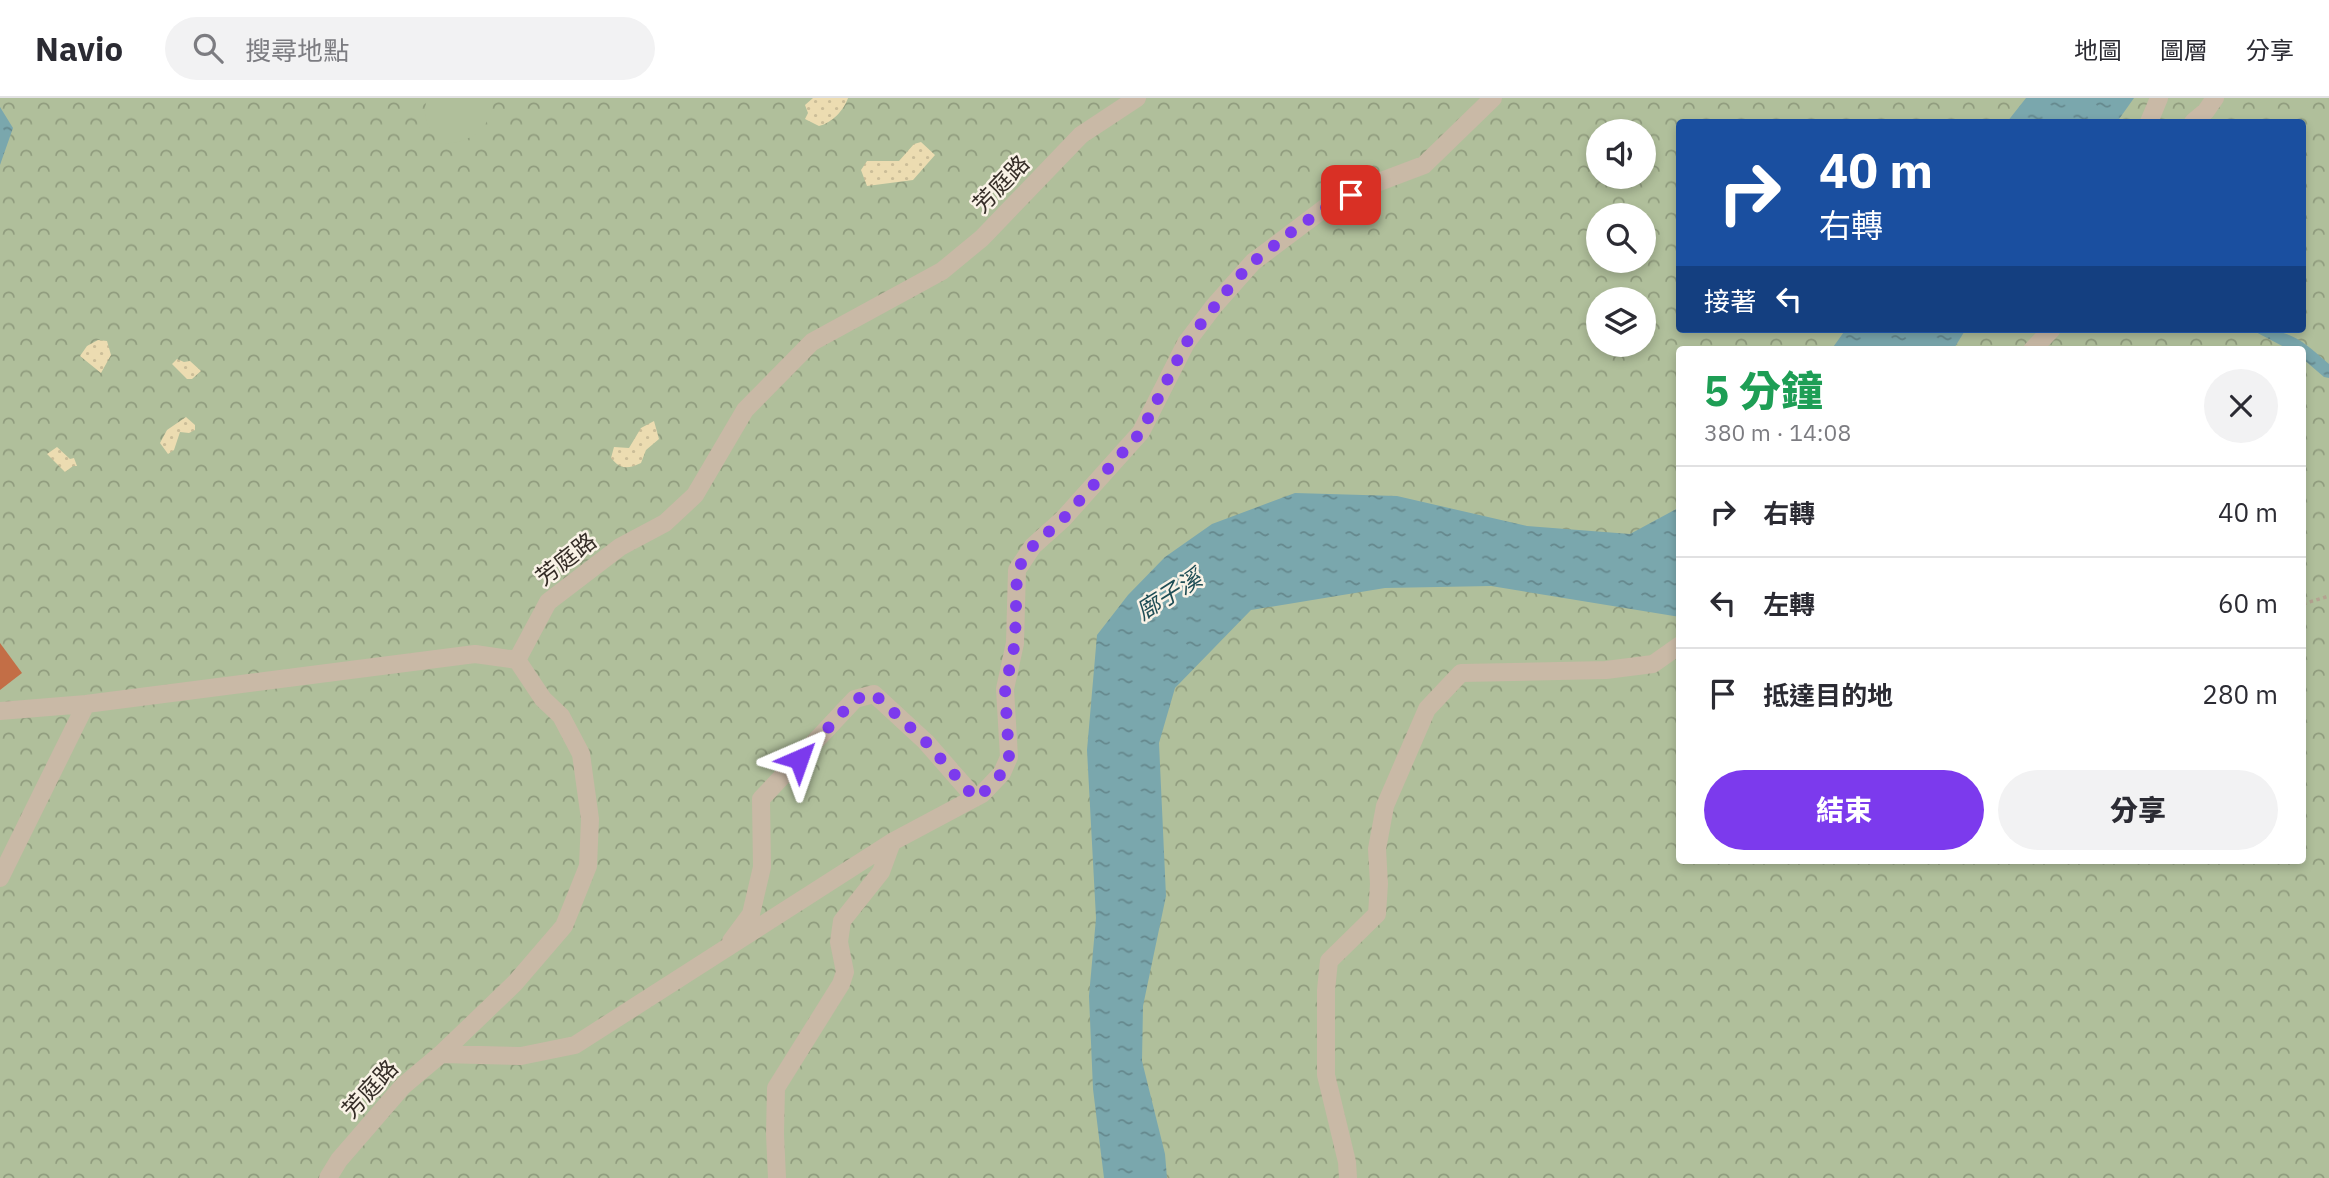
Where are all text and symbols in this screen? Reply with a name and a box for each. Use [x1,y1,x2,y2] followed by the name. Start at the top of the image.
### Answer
[165,17,655,80] search box
[35,27,123,70] text: Navio
[189,29,227,67] icon: search
[245,33,349,67] text: 搜尋地點
[2074,34,2122,66] text: 地圖
[2160,34,2208,66] text: 圖層
[2246,34,2294,66] text: 分享
[1586,119,1656,357] map controls
[1586,119,1656,189] button: sound
[1819,138,1933,201] text: 40 m
[1704,147,1795,238] icon: right
[966,148,1035,219] street label: 芳庭路
[1321,165,1381,225] pin
[1332,176,1370,214] icon: arrive
[1586,203,1656,273] button: search
[1819,204,1883,246] text: 右轉
[1770,280,1808,318] icon: left
[1704,284,1756,318] text: 接著
[1586,287,1656,357] button: layers
[1704,363,1823,418] text: 5 分鐘
[2204,369,2278,443] button: close
[1704,417,1851,447] text: 380 m · 14:08
[1704,493,1742,531] icon: right
[2218,495,2278,529] text: 40 m
[1763,496,1815,530] text: 右轉
[529,525,602,591] street label: 芳庭路
[1129,560,1210,627] water label: 廍子溪
[1704,584,1742,622] icon: left
[2218,586,2278,620] text: 60 m
[1763,587,1815,621] text: 左轉
[1704,675,1742,713] icon: arrive
[2202,677,2278,711] text: 280 m
[1763,678,1893,712] text: 抵達目的地
[762,722,836,796] position arrow
[1704,770,1984,850] button: 結束
[1998,770,2278,850] button: 分享
[335,1053,404,1124] street label: 芳庭路

